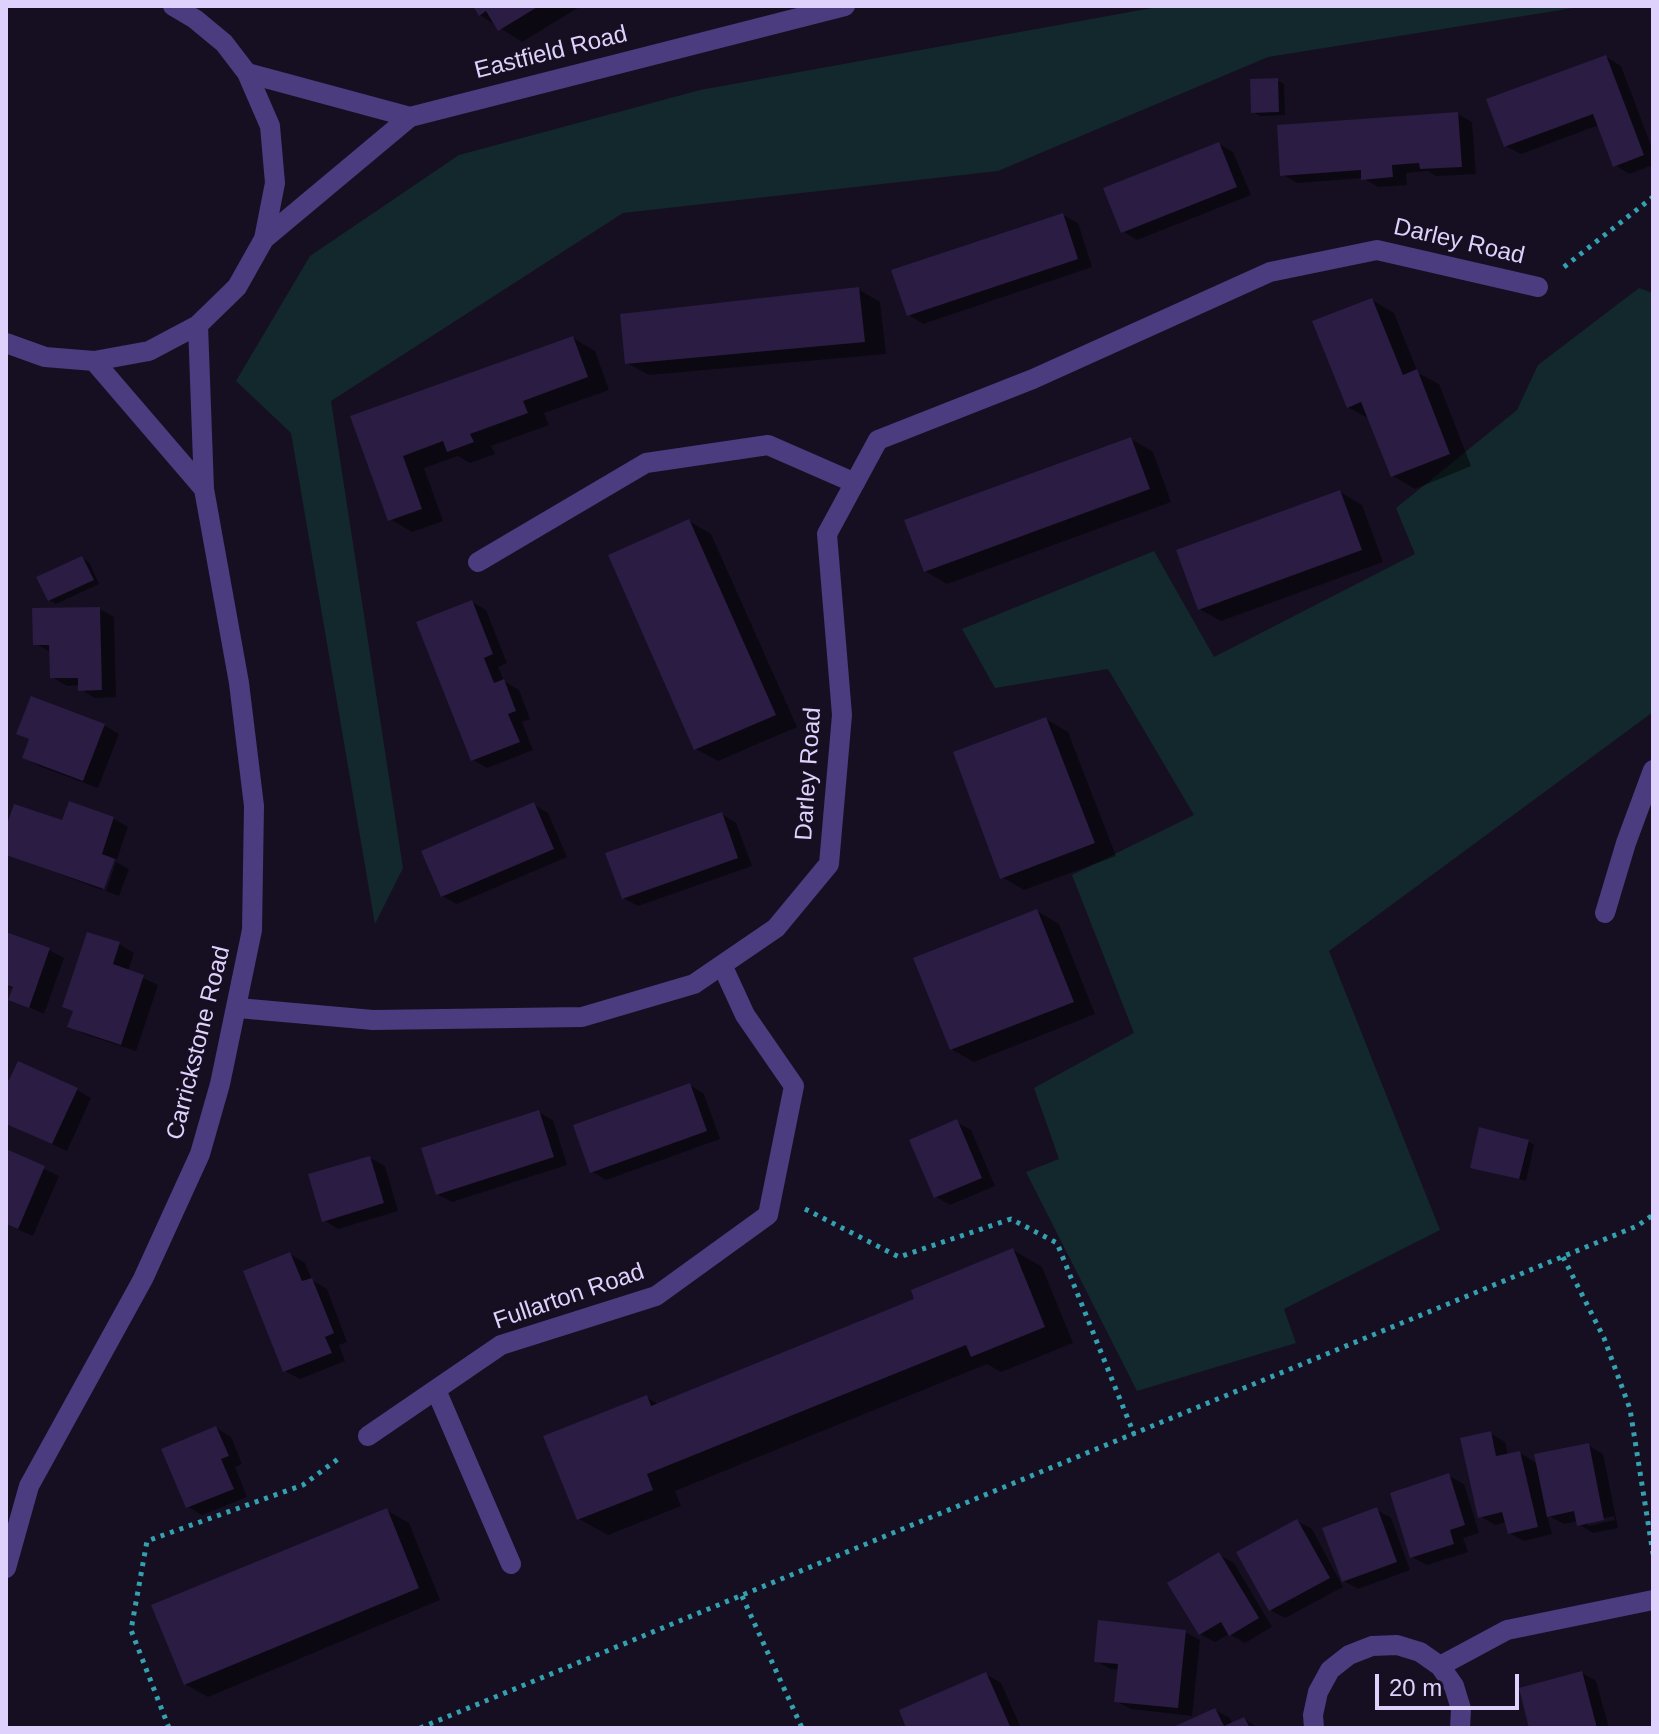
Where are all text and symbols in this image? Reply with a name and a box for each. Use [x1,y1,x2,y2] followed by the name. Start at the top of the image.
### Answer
[472,20,630,86] street label: Eastfield Road
[1391,213,1527,271] street label: Darley Road
[790,706,828,842] street label: Darley Road
[161,943,237,1143] street label: Carrickstone Road
[490,1258,648,1336] street label: Fullarton Road
[1379,1658,1523,1708] scale bar
[1389,1674,1442,1701] text: 20 m

